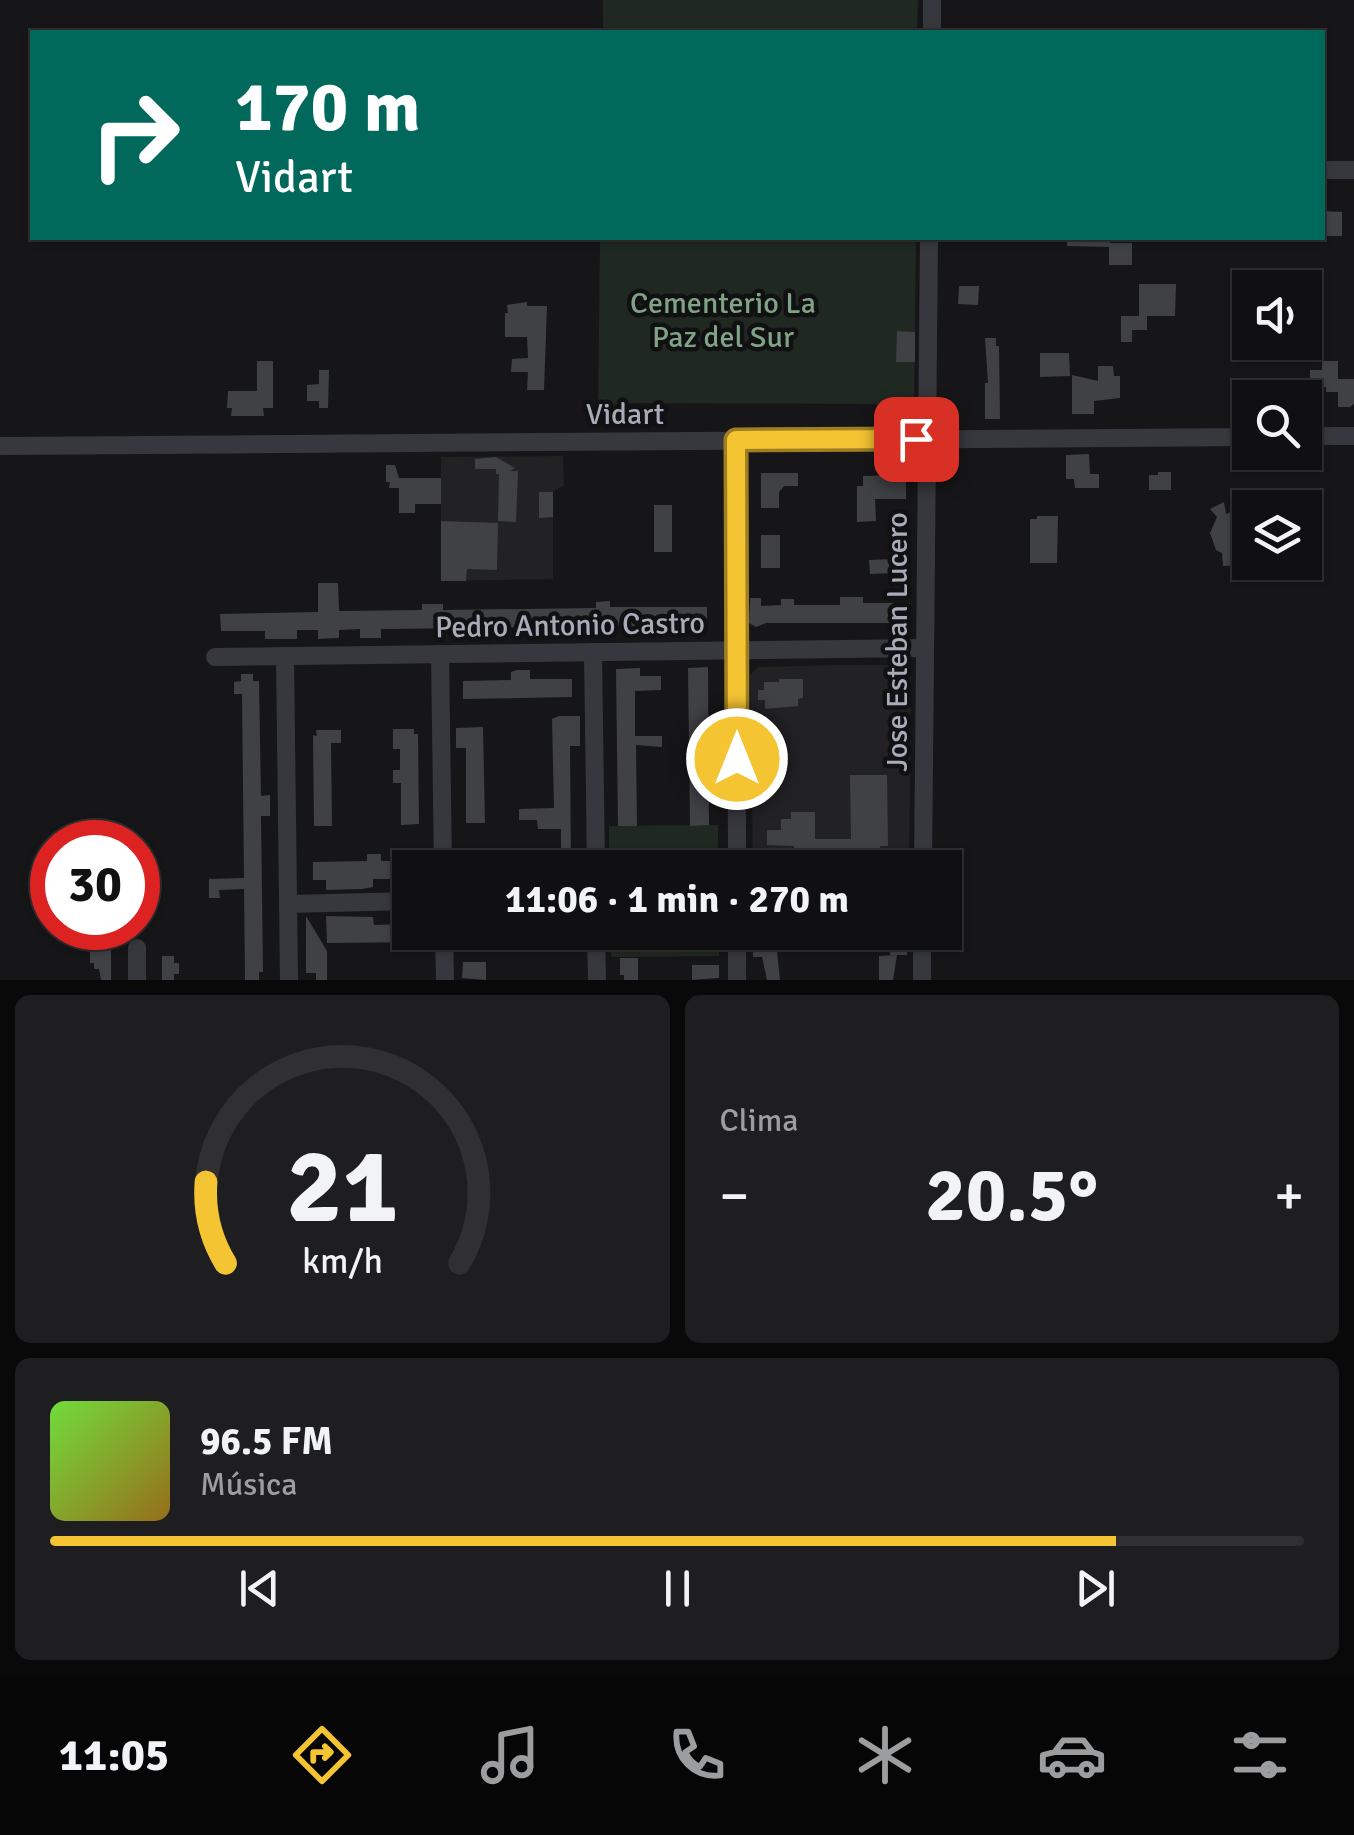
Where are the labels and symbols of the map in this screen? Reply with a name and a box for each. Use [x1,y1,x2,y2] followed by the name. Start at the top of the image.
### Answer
[630,285,816,356] park label: Cementerio La Paz del Sur
[586,396,664,433] street label: Vidart
[874,397,959,482] pin
[879,512,916,772] street label: Jose Esteban Lucero
[435,605,705,646] street label: Pedro Antonio Castro
[685,707,789,811] position arrow
[30,820,160,950] speed limit sign: 30

